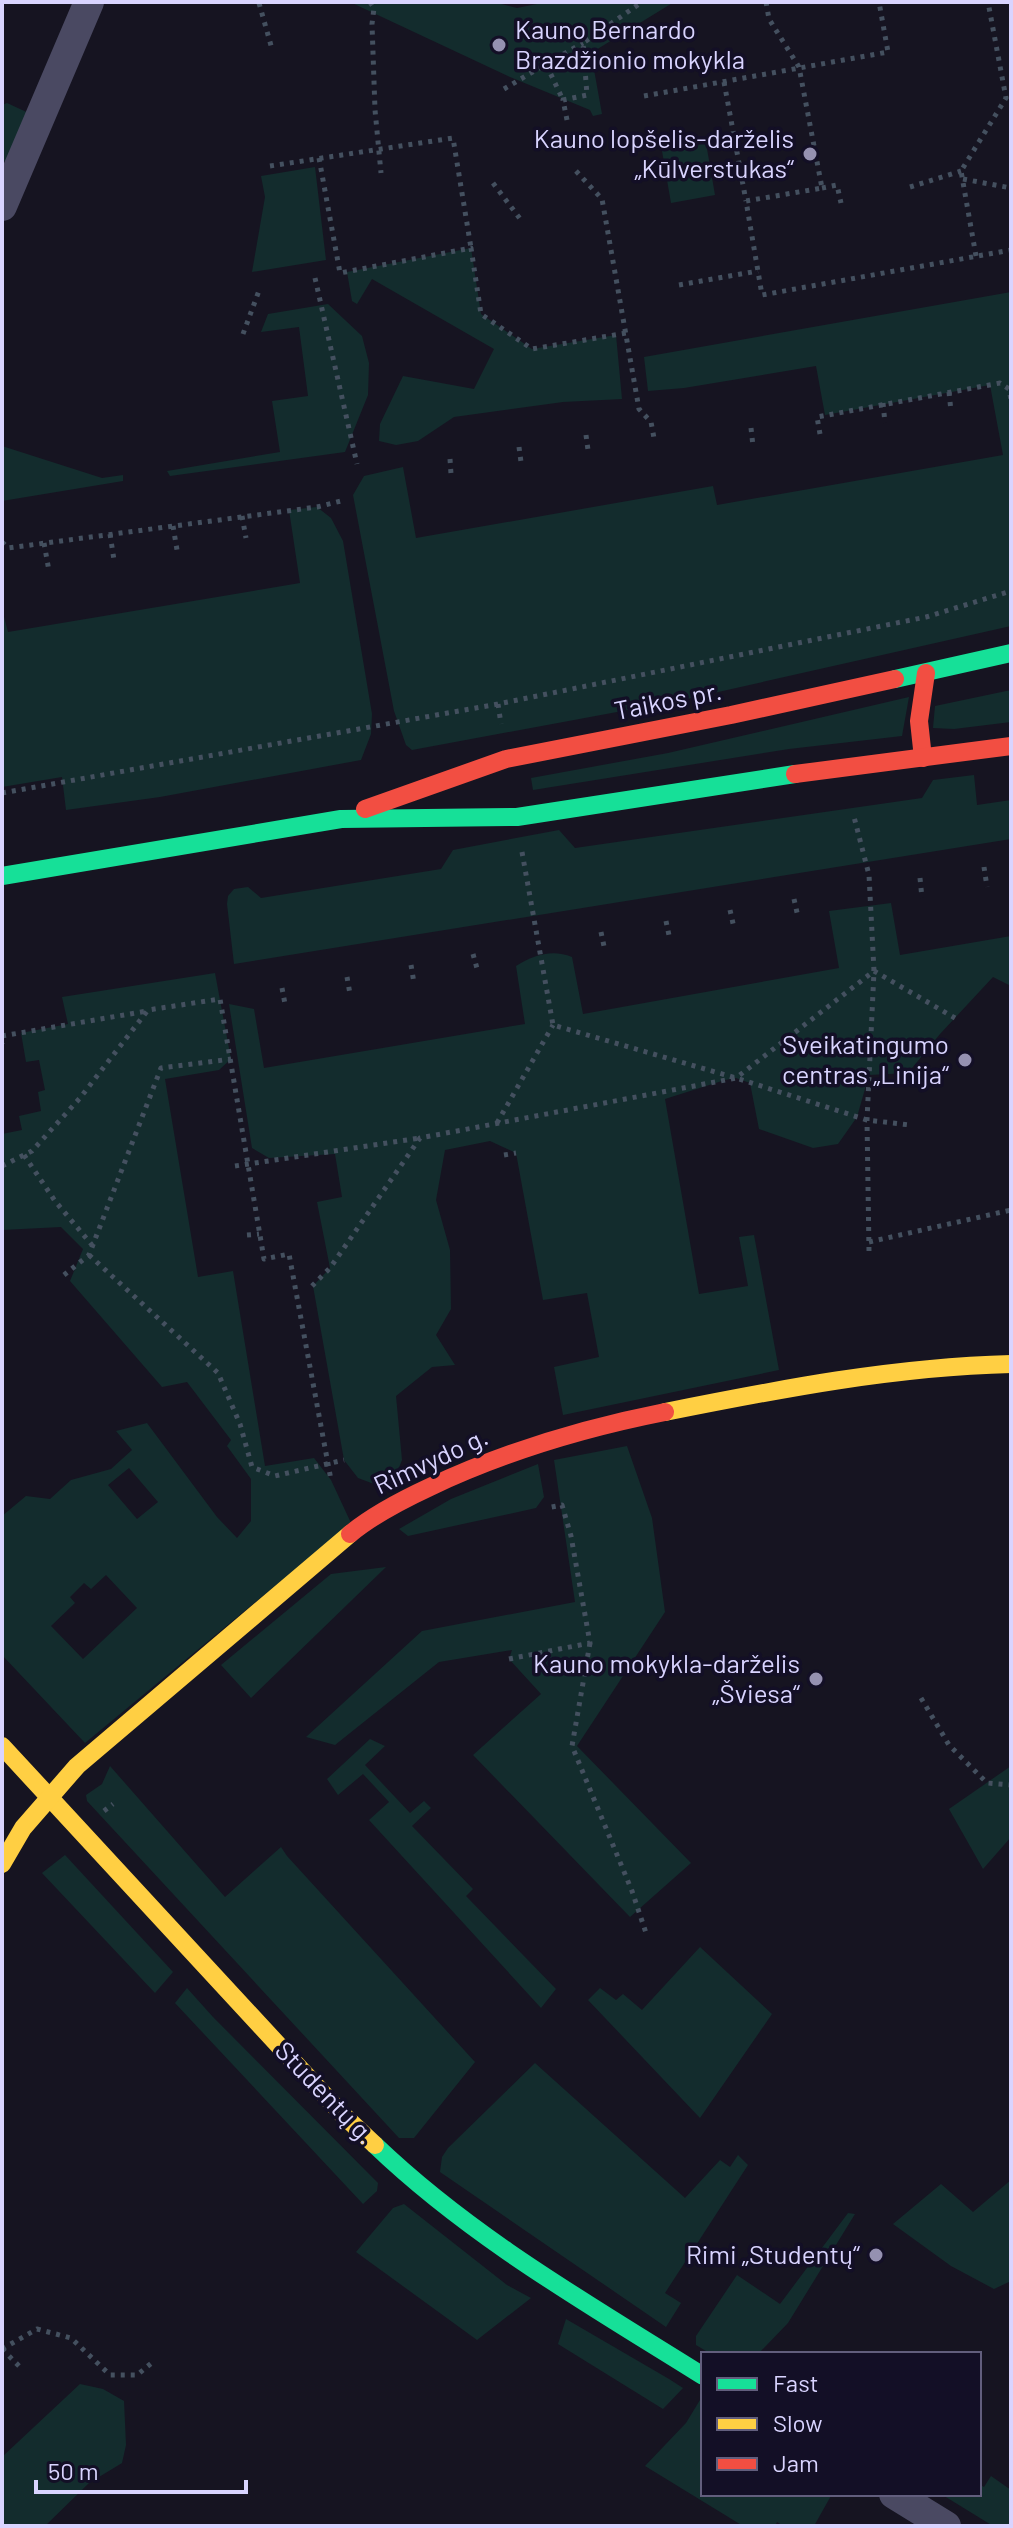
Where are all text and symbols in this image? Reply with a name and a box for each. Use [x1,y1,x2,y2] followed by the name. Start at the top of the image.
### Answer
[515,13,745,74] place label: Kauno Bernardo Brazdžionio mokykla
[490,36,508,54] marker: Kauno Bernardo Brazdžionio mokykla
[534,122,794,183] place label: Kauno lopšelis-darželis „Kūlverstukas“
[801,145,819,163] marker: Kauno lopšelis-darželis „Kūlverstukas“
[611,674,724,725] street label: Taikos pr.
[782,1028,949,1089] place label: Sveikatingumo centras „Linija“
[956,1051,974,1069] marker: Sveikatingumo centras „Linija“
[368,1420,492,1500] street label: Rimvydo g.
[533,1647,800,1708] place label: Kauno mokykla-darželis „Šviesa“
[807,1670,825,1688] marker: Kauno mokykla-darželis „Šviesa“
[270,2034,383,2150] street label: Studentų g.
[686,2238,860,2269] place label: Rimi „Studentų“
[867,2246,885,2264] marker: Rimi „Studentų“
[701,2352,981,2496] legend
[773,2368,818,2397] text: Fast
[773,2408,822,2437] text: Slow
[36,2444,246,2494] scale bar
[773,2448,819,2477] text: Jam
[48,2456,99,2485] text: 50 m

